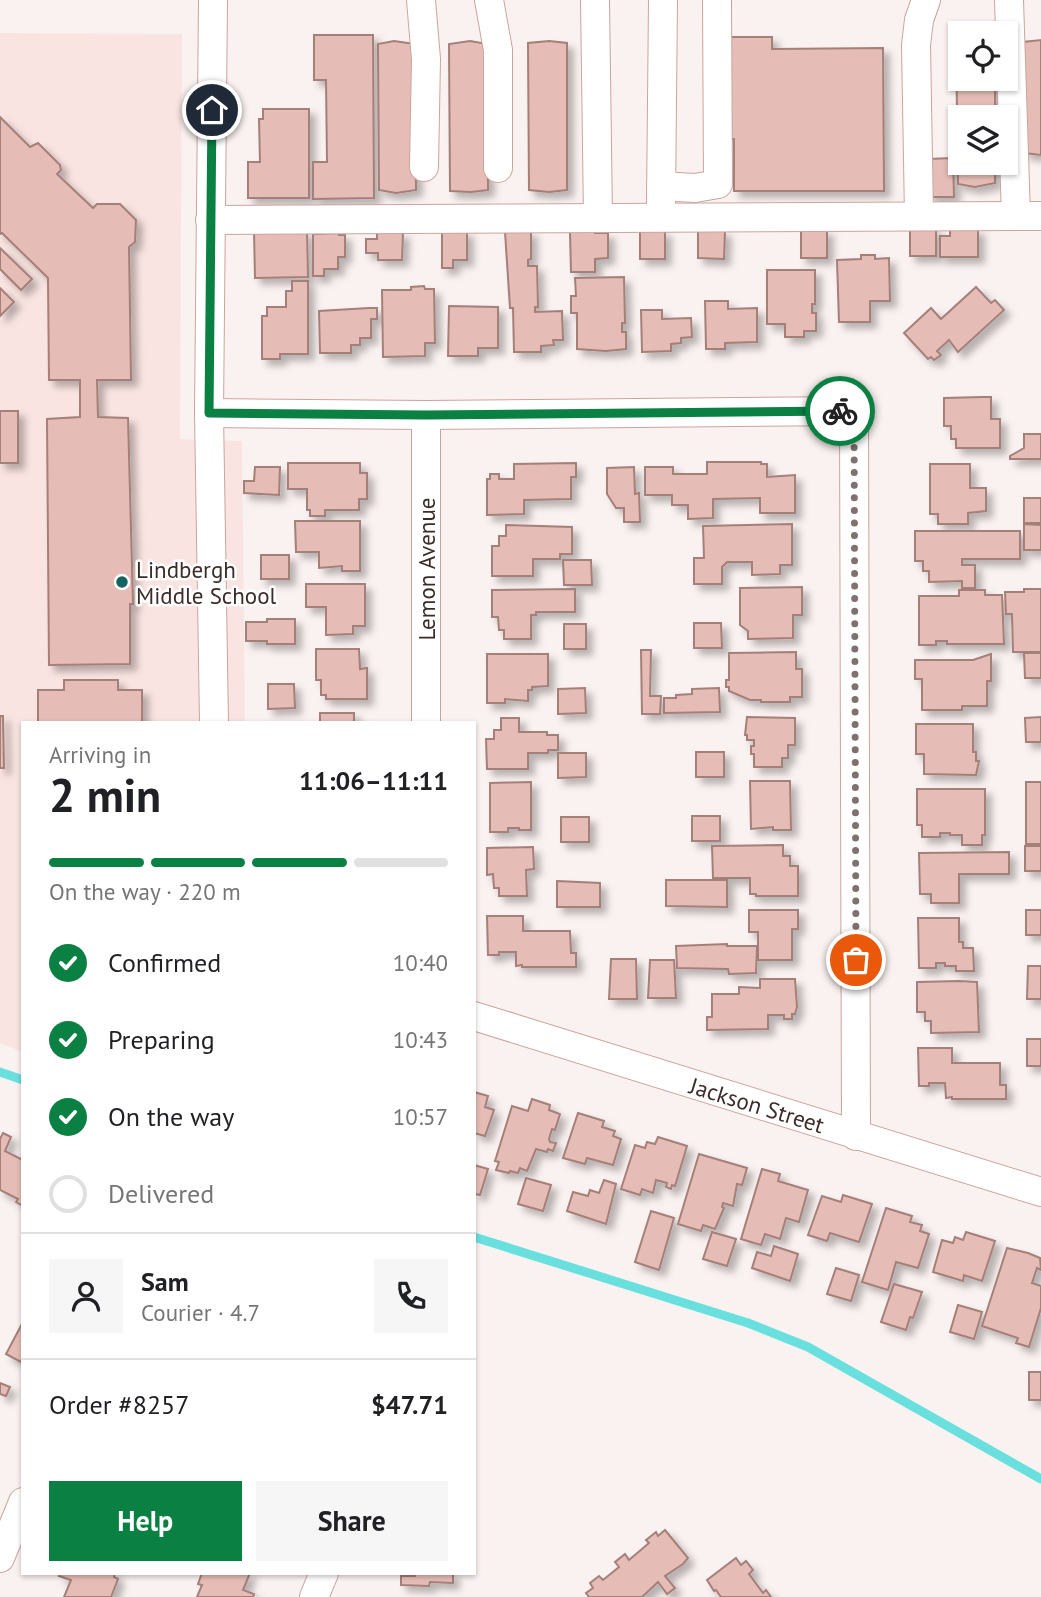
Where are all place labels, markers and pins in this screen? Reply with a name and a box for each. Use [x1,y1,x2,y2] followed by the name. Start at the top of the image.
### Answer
[182,80,242,140] pin
[136,555,276,610] place label: Lindbergh Middle School
[114,574,130,590] marker: Lindbergh Middle School
[826,930,886,990] pin

